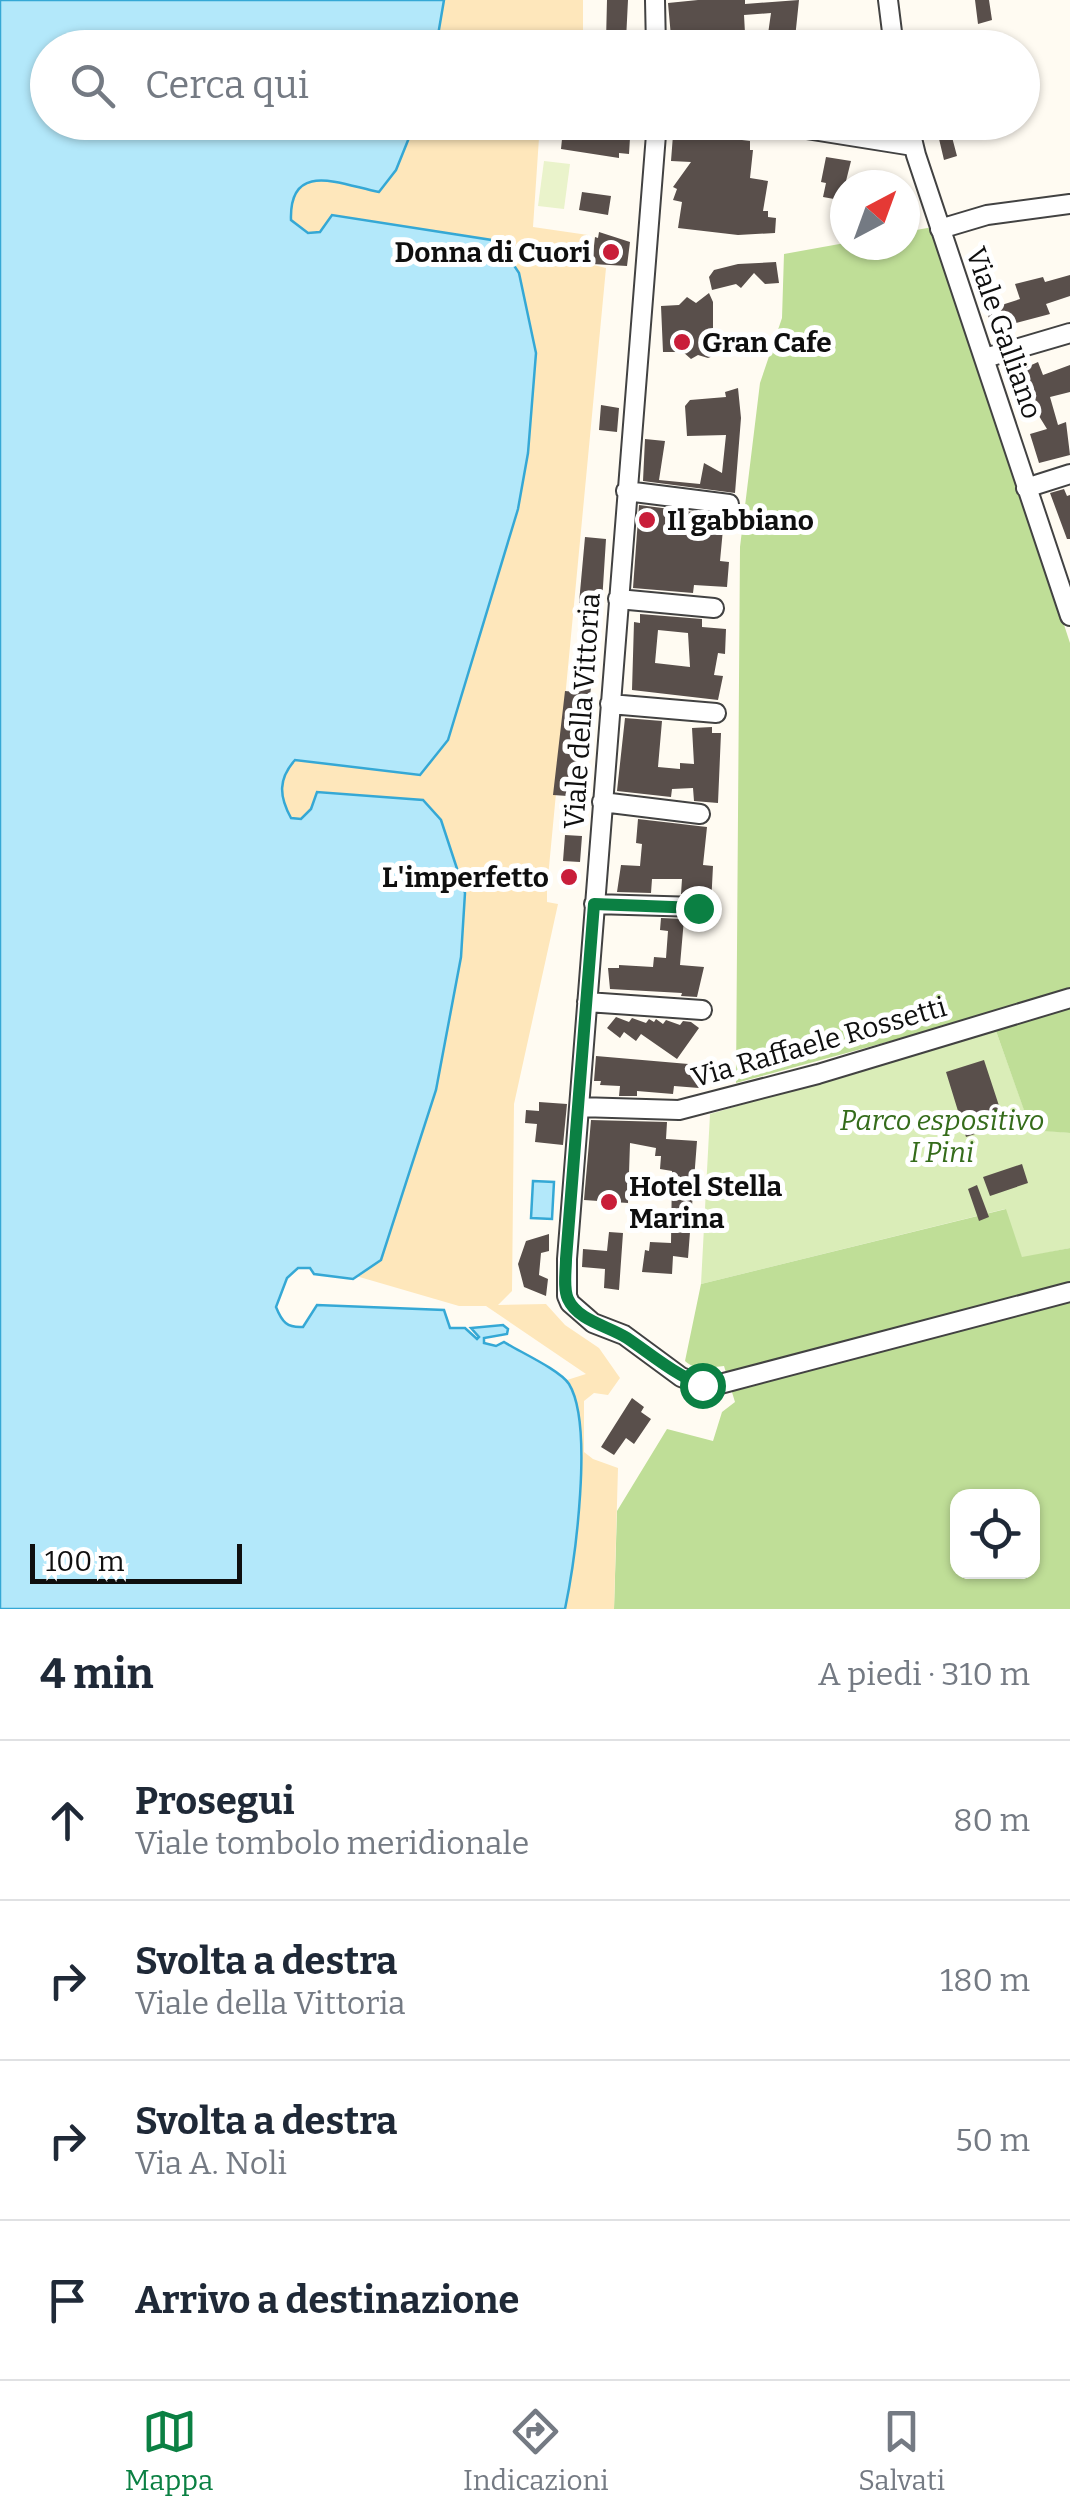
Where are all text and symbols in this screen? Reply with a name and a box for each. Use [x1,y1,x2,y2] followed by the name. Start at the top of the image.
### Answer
[30,30,1040,140] search box
[65,58,120,113] icon: search
[145,62,309,108] text: Cerca qui
[830,170,920,260] north arrow
[394,236,591,269] place label: Donna di Cuori
[600,241,622,263] marker: Donna di Cuori
[959,243,1049,423] street label: Viale Galliano
[702,326,832,359] place label: Gran Cafe
[671,331,693,353] marker: Gran Cafe
[667,504,814,537] place label: Il gabbiano
[636,509,658,531] marker: Il gabbiano
[557,592,607,830] street label: Viale della Vittoria
[382,861,549,894] place label: L'imperfetto
[558,866,580,888] marker: L'imperfetto
[676,886,722,932] route end
[688,990,950,1094] street label: Via Raffaele Rossetti
[840,1104,1044,1169] park label: Parco espositivo I Pini
[629,1170,782,1235] place label: Hotel Stella Marina
[598,1191,620,1213] marker: Hotel Stella Marina
[680,1363,726,1409] route start
[950,1489,1040,1579] map controls
[950,1489,1040,1579] button: locate
[30,1539,242,1584] scale bar
[45,1545,125,1578] text: 100 m
[40,1649,154,1699] text: 4 min
[818,1655,1030,1693] text: A piedi · 310 m
[135,1778,295,1824] text: Prosegui
[40,1793,95,1848] icon: ahead
[953,1801,1030,1839] text: 80 m
[135,1824,529,1862] text: Viale tombolo meridionale
[135,1938,397,1984] text: Svolta a destra
[40,1953,95,2008] icon: right
[940,1961,1030,1999] text: 180 m
[135,1984,406,2022] text: Viale della Vittoria
[135,2098,397,2144] text: Svolta a destra
[40,2113,95,2168] icon: right
[955,2121,1030,2159] text: 50 m
[135,2144,287,2182] text: Via A. Noli
[40,2273,95,2328] icon: arrive
[135,2277,519,2323] text: Arrivo a destinazione
[125,2404,213,2497] tab: Mappa
[463,2404,609,2497] tab: Indicazioni
[858,2404,945,2497] tab: Salvati

